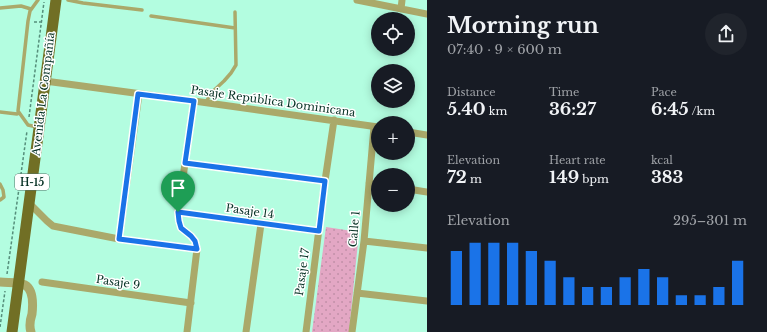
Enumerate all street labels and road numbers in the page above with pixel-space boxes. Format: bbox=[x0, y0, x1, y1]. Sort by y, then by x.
street label: Avenida La Compañía bbox=[28, 30, 58, 158]
street label: Pasaje República Dominicana bbox=[190, 83, 357, 120]
road number: H-15 bbox=[15, 174, 49, 190]
street label: Pasaje 14 bbox=[225, 201, 275, 221]
street label: Calle 1 bbox=[345, 210, 363, 248]
street label: Pasaje 17 bbox=[292, 247, 312, 297]
street label: Pasaje 9 bbox=[95, 272, 141, 292]

